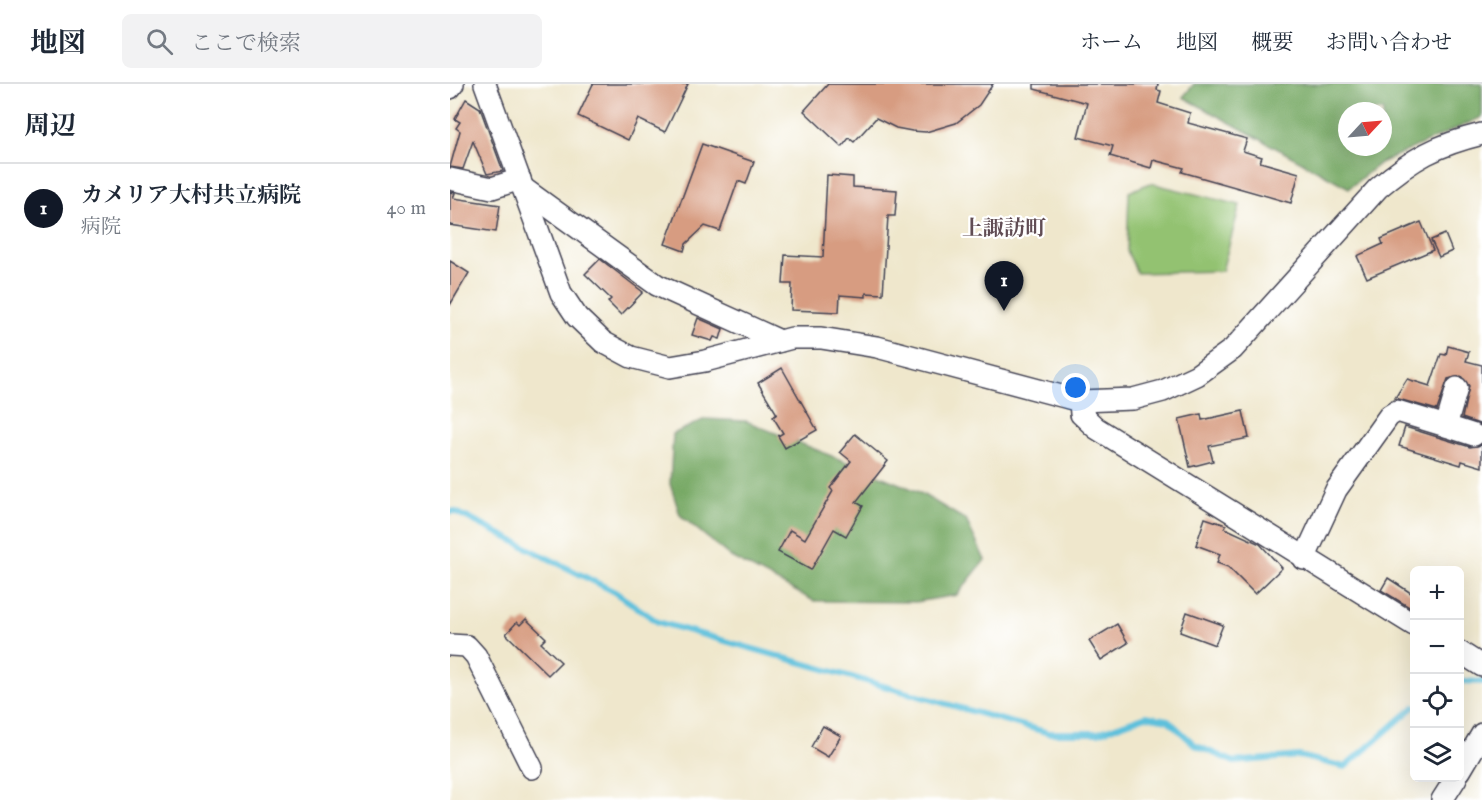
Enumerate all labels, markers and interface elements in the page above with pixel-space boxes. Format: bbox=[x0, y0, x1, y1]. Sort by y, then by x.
search box bbox=[122, 14, 542, 68]
icon: search bbox=[143, 25, 176, 58]
text: 地図 bbox=[30, 27, 86, 62]
text: ここで検索 bbox=[191, 30, 301, 58]
text: ホーム bbox=[1080, 30, 1143, 57]
text: 地図 bbox=[1176, 30, 1218, 57]
text: 概要 bbox=[1251, 30, 1293, 57]
text: お問い合わせ bbox=[1326, 30, 1452, 57]
north arrow bbox=[1338, 102, 1392, 156]
text: 周辺 bbox=[24, 110, 76, 143]
text: カメリア大村共立病院 bbox=[81, 182, 301, 210]
text: 1 bbox=[40, 196, 47, 221]
text: 40 m bbox=[387, 196, 426, 221]
text: 病院 bbox=[81, 215, 121, 240]
district label: 上諏訪町 bbox=[962, 216, 1046, 243]
pin: 1 bbox=[984, 262, 1024, 311]
your location bbox=[1061, 373, 1090, 402]
map controls bbox=[1410, 566, 1464, 782]
button: + bbox=[1410, 566, 1464, 620]
button: − bbox=[1410, 620, 1464, 674]
button: locate bbox=[1410, 674, 1464, 728]
button: layers bbox=[1410, 728, 1464, 782]

